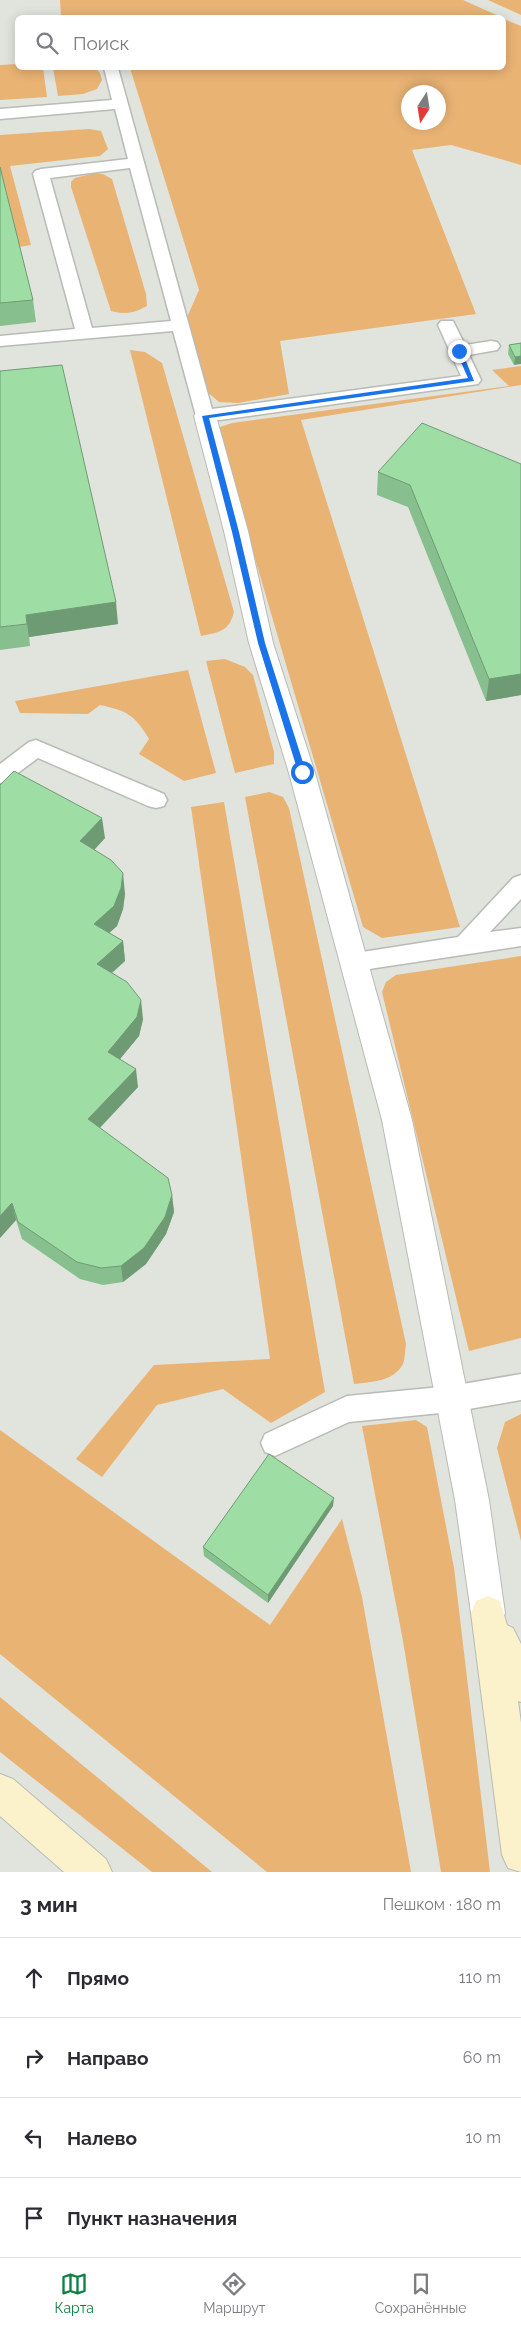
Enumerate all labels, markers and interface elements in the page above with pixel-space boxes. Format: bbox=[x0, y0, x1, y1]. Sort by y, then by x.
search box bbox=[15, 15, 506, 70]
icon: search bbox=[33, 29, 61, 57]
text: Поиск bbox=[73, 32, 129, 54]
north arrow bbox=[401, 85, 446, 130]
route end bbox=[448, 340, 471, 363]
route start bbox=[291, 761, 314, 784]
text: 3 мин bbox=[20, 1892, 78, 1917]
text: Пешком · 180 m bbox=[383, 1895, 501, 1914]
icon: ahead bbox=[20, 1964, 48, 1992]
text: Прямо bbox=[67, 1967, 129, 1989]
text: 110 m bbox=[459, 1968, 501, 1987]
icon: right bbox=[20, 2044, 48, 2072]
text: Направо bbox=[67, 2047, 148, 2069]
text: 60 m bbox=[463, 2048, 501, 2067]
icon: left bbox=[20, 2124, 48, 2152]
text: Налево bbox=[67, 2127, 137, 2149]
text: 10 m bbox=[466, 2128, 501, 2147]
icon: arrive bbox=[20, 2204, 48, 2232]
text: Пункт назначения bbox=[67, 2207, 237, 2229]
tab: Карта bbox=[55, 2270, 94, 2316]
tab: Маршрут bbox=[203, 2270, 266, 2316]
tab: Сохранённые bbox=[375, 2270, 466, 2316]

